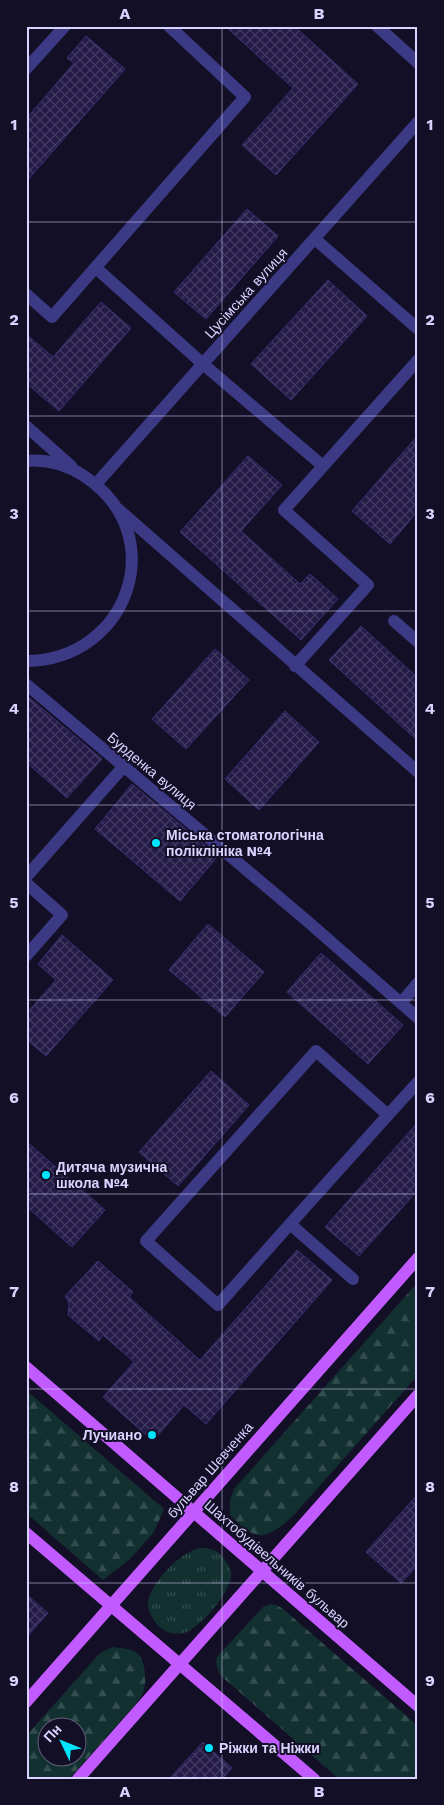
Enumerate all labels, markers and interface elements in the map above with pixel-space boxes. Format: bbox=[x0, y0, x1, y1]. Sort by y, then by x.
text: A bbox=[120, 4, 131, 23]
text: B bbox=[314, 4, 325, 23]
text: 1 bbox=[11, 115, 17, 134]
text: 1 bbox=[427, 115, 433, 134]
street label: Цусімська вулиця bbox=[201, 245, 291, 341]
text: 2 bbox=[9, 310, 19, 329]
text: 2 bbox=[425, 310, 435, 329]
text: 3 bbox=[9, 504, 19, 523]
text: 3 bbox=[425, 504, 435, 523]
text: 4 bbox=[9, 699, 19, 718]
text: 4 bbox=[425, 699, 435, 718]
street label: Бурденка вулиця bbox=[104, 729, 200, 813]
place label: Міська стоматологічна поліклініка №4 bbox=[166, 827, 324, 859]
marker: Міська стоматологічна поліклініка №4 bbox=[150, 837, 162, 849]
text: 5 bbox=[9, 893, 19, 912]
text: 5 bbox=[425, 893, 435, 912]
text: 6 bbox=[9, 1088, 19, 1107]
text: 6 bbox=[425, 1088, 435, 1107]
place label: Дитяча музична школа №4 bbox=[56, 1159, 167, 1191]
marker: Дитяча музична школа №4 bbox=[40, 1169, 52, 1181]
text: 7 bbox=[9, 1282, 19, 1301]
text: 7 bbox=[425, 1282, 435, 1301]
street label: бульвар Шевченка bbox=[164, 1419, 256, 1521]
place label: Лучиано bbox=[83, 1427, 142, 1443]
marker: Лучиано bbox=[146, 1429, 158, 1441]
text: 8 bbox=[9, 1477, 19, 1496]
text: 8 bbox=[425, 1477, 435, 1496]
street label: Шахтобудівельників бульвар bbox=[201, 1497, 353, 1631]
text: 9 bbox=[9, 1671, 19, 1690]
text: 9 bbox=[425, 1671, 435, 1690]
north arrow bbox=[38, 1718, 88, 1768]
text: Пн bbox=[40, 1721, 65, 1745]
place label: Ріжки та Ніжки bbox=[219, 1740, 320, 1756]
marker: Ріжки та Ніжки bbox=[203, 1742, 215, 1754]
text: A bbox=[120, 1782, 131, 1801]
text: B bbox=[314, 1782, 325, 1801]

